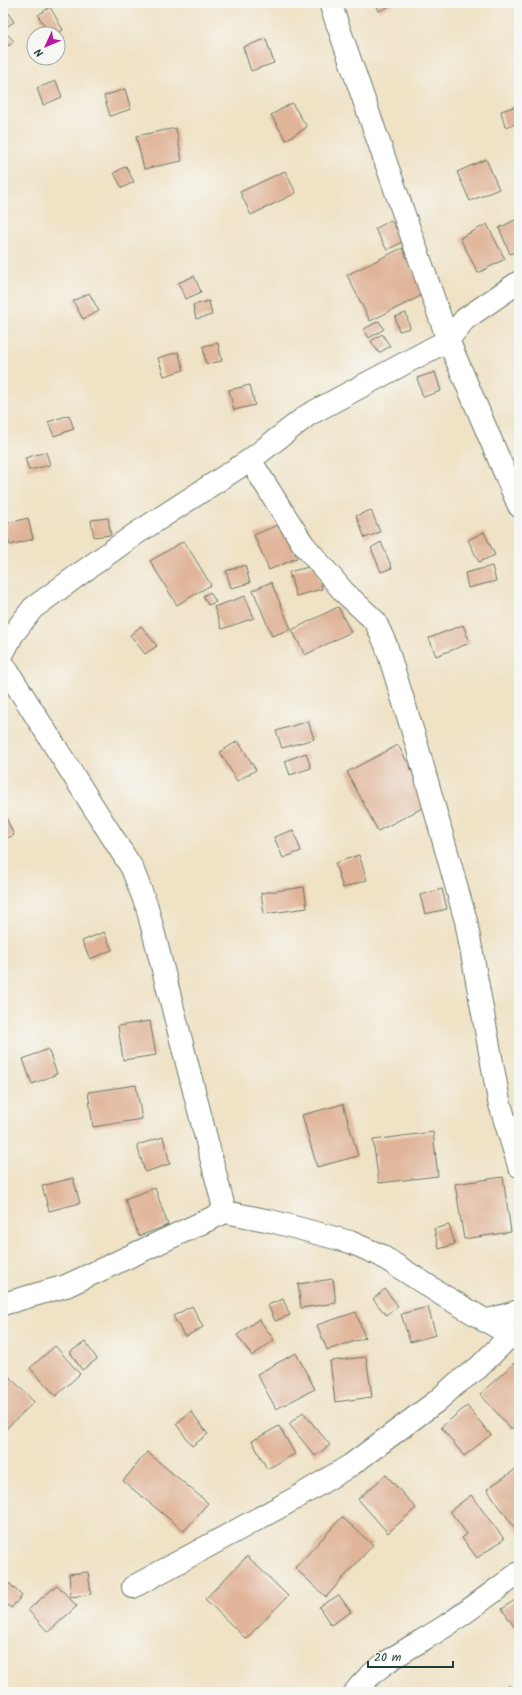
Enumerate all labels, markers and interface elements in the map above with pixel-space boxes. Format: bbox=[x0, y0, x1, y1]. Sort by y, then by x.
north arrow bbox=[26, 26, 66, 66]
text: N bbox=[31, 43, 48, 61]
scale bar bbox=[368, 1643, 453, 1669]
text: 20 m bbox=[374, 1648, 402, 1667]

